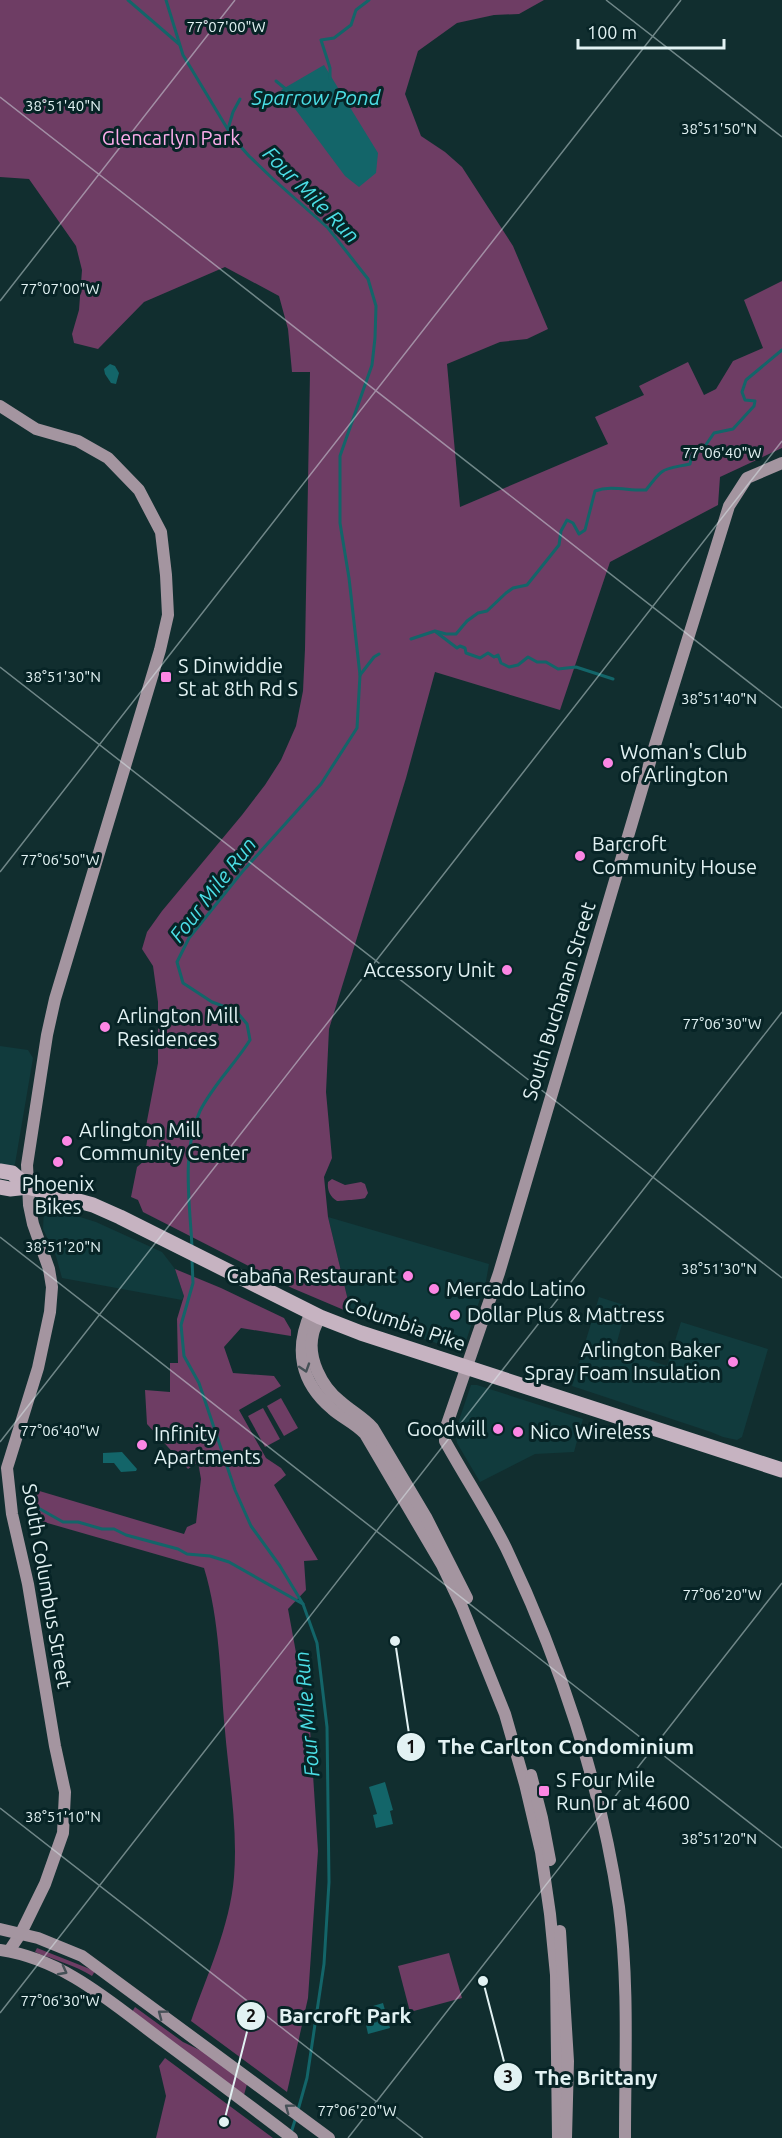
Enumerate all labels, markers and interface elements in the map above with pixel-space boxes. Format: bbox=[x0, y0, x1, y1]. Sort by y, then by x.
scale bar bbox=[578, 12, 724, 50]
text: 77°07'00"W bbox=[186, 18, 266, 35]
text: 100 m bbox=[587, 22, 637, 42]
water label: Sparrow Pond bbox=[251, 85, 382, 109]
text: 38°51'40"N bbox=[25, 97, 101, 114]
text: 38°51'50"N bbox=[681, 120, 757, 137]
park label: Glencarlyn Park bbox=[102, 126, 240, 149]
water label: Four Mile Run bbox=[259, 141, 365, 247]
text: 77°07'00"W bbox=[20, 280, 100, 297]
text: 77°06'40"W bbox=[682, 444, 762, 461]
place label: S Dinwiddie St at 8th Rd S bbox=[178, 654, 298, 700]
text: 38°51'30"N bbox=[25, 668, 101, 685]
marker: S Dinwiddie St at 8th Rd S bbox=[159, 670, 173, 684]
text: 38°51'40"N bbox=[681, 690, 757, 707]
place label: Woman's Club of Arlington bbox=[620, 740, 747, 786]
marker: Woman's Club of Arlington bbox=[601, 756, 615, 770]
water label: Four Mile Run bbox=[164, 832, 261, 947]
place label: Barcroft Community House bbox=[592, 832, 757, 878]
marker: Barcroft Community House bbox=[573, 849, 587, 863]
text: 77°06'50"W bbox=[20, 851, 100, 868]
street label: South Buchanan Street bbox=[517, 899, 600, 1103]
place label: Accessory Unit bbox=[363, 958, 495, 981]
marker: Accessory Unit bbox=[500, 963, 514, 977]
place label: Arlington Mill Residences bbox=[117, 1004, 239, 1050]
text: 77°06'30"W bbox=[682, 1015, 762, 1032]
marker: Arlington Mill Residences bbox=[98, 1020, 112, 1034]
place label: Arlington Mill Community Center bbox=[79, 1118, 249, 1164]
marker: Arlington Mill Community Center bbox=[60, 1134, 74, 1148]
marker: Phoenix Bikes bbox=[51, 1155, 65, 1169]
place label: Phoenix Bikes bbox=[22, 1172, 94, 1218]
text: 38°51'20"N bbox=[25, 1238, 101, 1255]
text: 38°51'30"N bbox=[681, 1260, 757, 1277]
place label: Cabaña Restaurant bbox=[226, 1264, 396, 1287]
marker: Cabaña Restaurant bbox=[401, 1269, 415, 1283]
place label: Mercado Latino bbox=[446, 1277, 586, 1300]
marker: Mercado Latino bbox=[427, 1282, 441, 1296]
street label: Columbia Pike bbox=[341, 1292, 469, 1355]
place label: Dollar Plus & Mattress bbox=[467, 1303, 665, 1326]
marker: Dollar Plus & Mattress bbox=[448, 1308, 462, 1322]
place label: Arlington Baker Spray Foam Insulation bbox=[524, 1338, 721, 1384]
marker: Arlington Baker Spray Foam Insulation bbox=[726, 1355, 740, 1369]
one-way arrow bbox=[298, 1362, 310, 1373]
place label: Goodwill bbox=[407, 1417, 486, 1440]
place label: Nico Wireless bbox=[530, 1420, 651, 1443]
text: 77°06'40"W bbox=[20, 1422, 100, 1439]
place label: Infinity Apartments bbox=[154, 1422, 261, 1468]
marker: Goodwill bbox=[491, 1422, 505, 1436]
marker: Nico Wireless bbox=[511, 1425, 525, 1439]
marker: Infinity Apartments bbox=[135, 1438, 149, 1452]
street label: South Columbus Street bbox=[18, 1482, 77, 1690]
text: 77°06'20"W bbox=[682, 1586, 762, 1603]
water label: Four Mile Run bbox=[289, 1650, 323, 1778]
callout: The Carlton Condominium bbox=[396, 1727, 706, 1766]
text: The Carlton Condominium bbox=[438, 1734, 694, 1758]
text: 1 bbox=[406, 1736, 416, 1756]
place label: S Four Mile Run Dr at 4600 bbox=[556, 1768, 690, 1814]
marker: S Four Mile Run Dr at 4600 bbox=[537, 1784, 551, 1798]
text: 38°51'10"N bbox=[25, 1808, 101, 1825]
text: 38°51'20"N bbox=[681, 1830, 757, 1847]
one-way arrow bbox=[57, 1964, 68, 1975]
text: 77°06'30"W bbox=[20, 1992, 100, 2009]
callout: Barcroft Park bbox=[236, 1996, 423, 2035]
text: Barcroft Park bbox=[279, 2003, 412, 2027]
text: 2 bbox=[246, 2005, 256, 2025]
one-way arrow bbox=[157, 2010, 168, 2021]
callout: The Brittany bbox=[493, 2058, 669, 2097]
text: The Brittany bbox=[535, 2065, 657, 2089]
text: 3 bbox=[503, 2066, 513, 2086]
text: 77°06'20"W bbox=[317, 2102, 397, 2119]
one-way arrow bbox=[284, 2104, 295, 2115]

